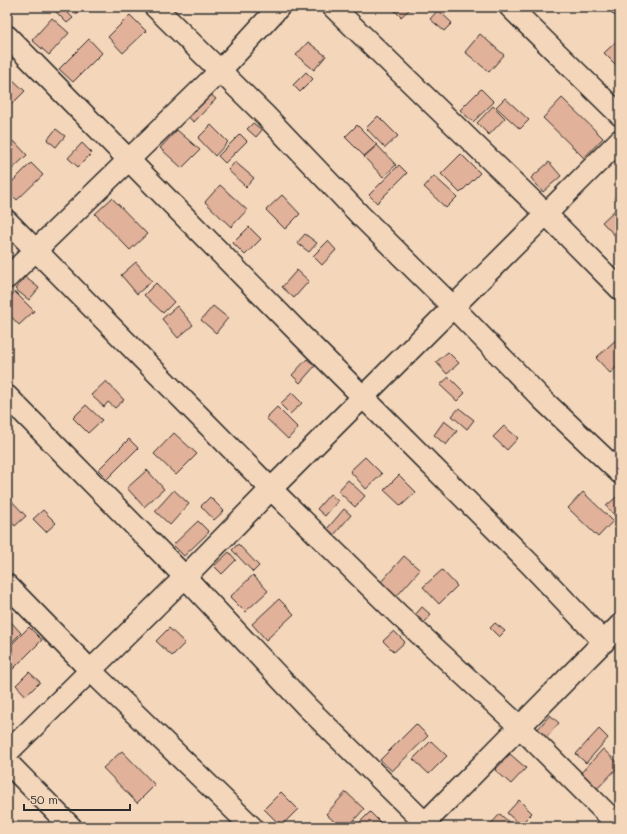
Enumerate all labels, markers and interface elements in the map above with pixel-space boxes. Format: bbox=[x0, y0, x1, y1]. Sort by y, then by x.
scale bar bbox=[24, 786, 130, 812]
text: 50 m bbox=[30, 791, 58, 807]

